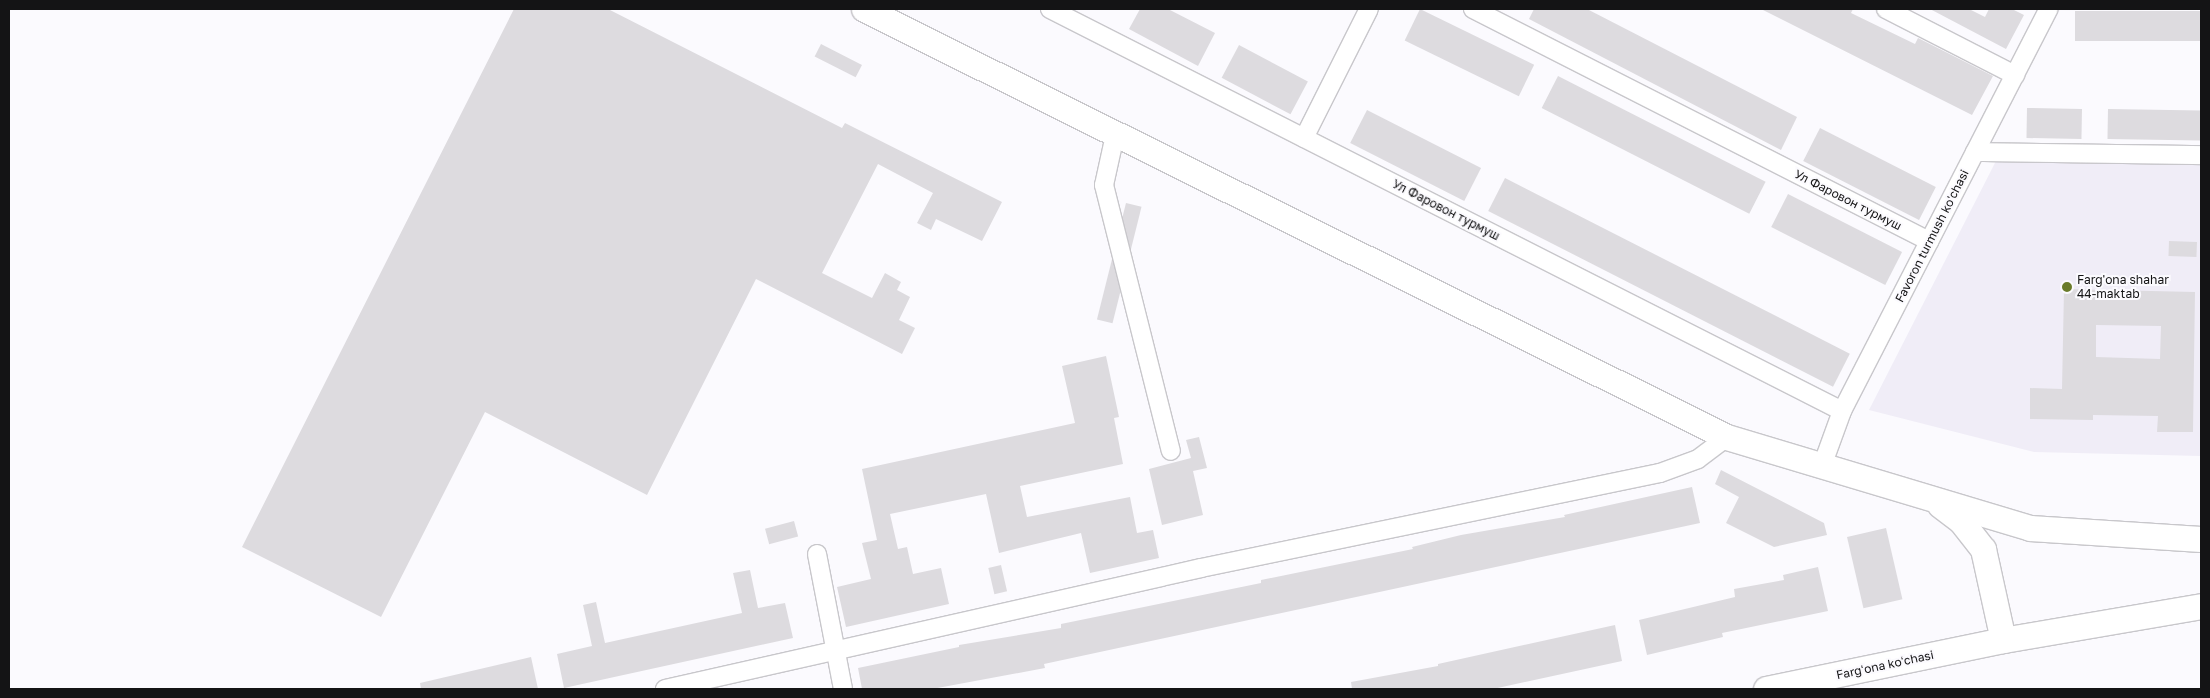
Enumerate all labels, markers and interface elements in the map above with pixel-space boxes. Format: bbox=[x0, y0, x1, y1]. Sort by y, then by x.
street label: Ул Фаровон турмуш bbox=[1792, 167, 1904, 233]
street label: Favoron turmush ko'chasi bbox=[1892, 167, 1972, 305]
street label: Ул Фаровон турмуш bbox=[1390, 177, 1502, 243]
place label: Farg'ona shahar 44-maktab bbox=[2077, 273, 2169, 301]
marker: Farg'ona shahar 44-maktab bbox=[2061, 281, 2073, 293]
street label: Fargʻona koʻchasi bbox=[1835, 648, 1935, 682]

